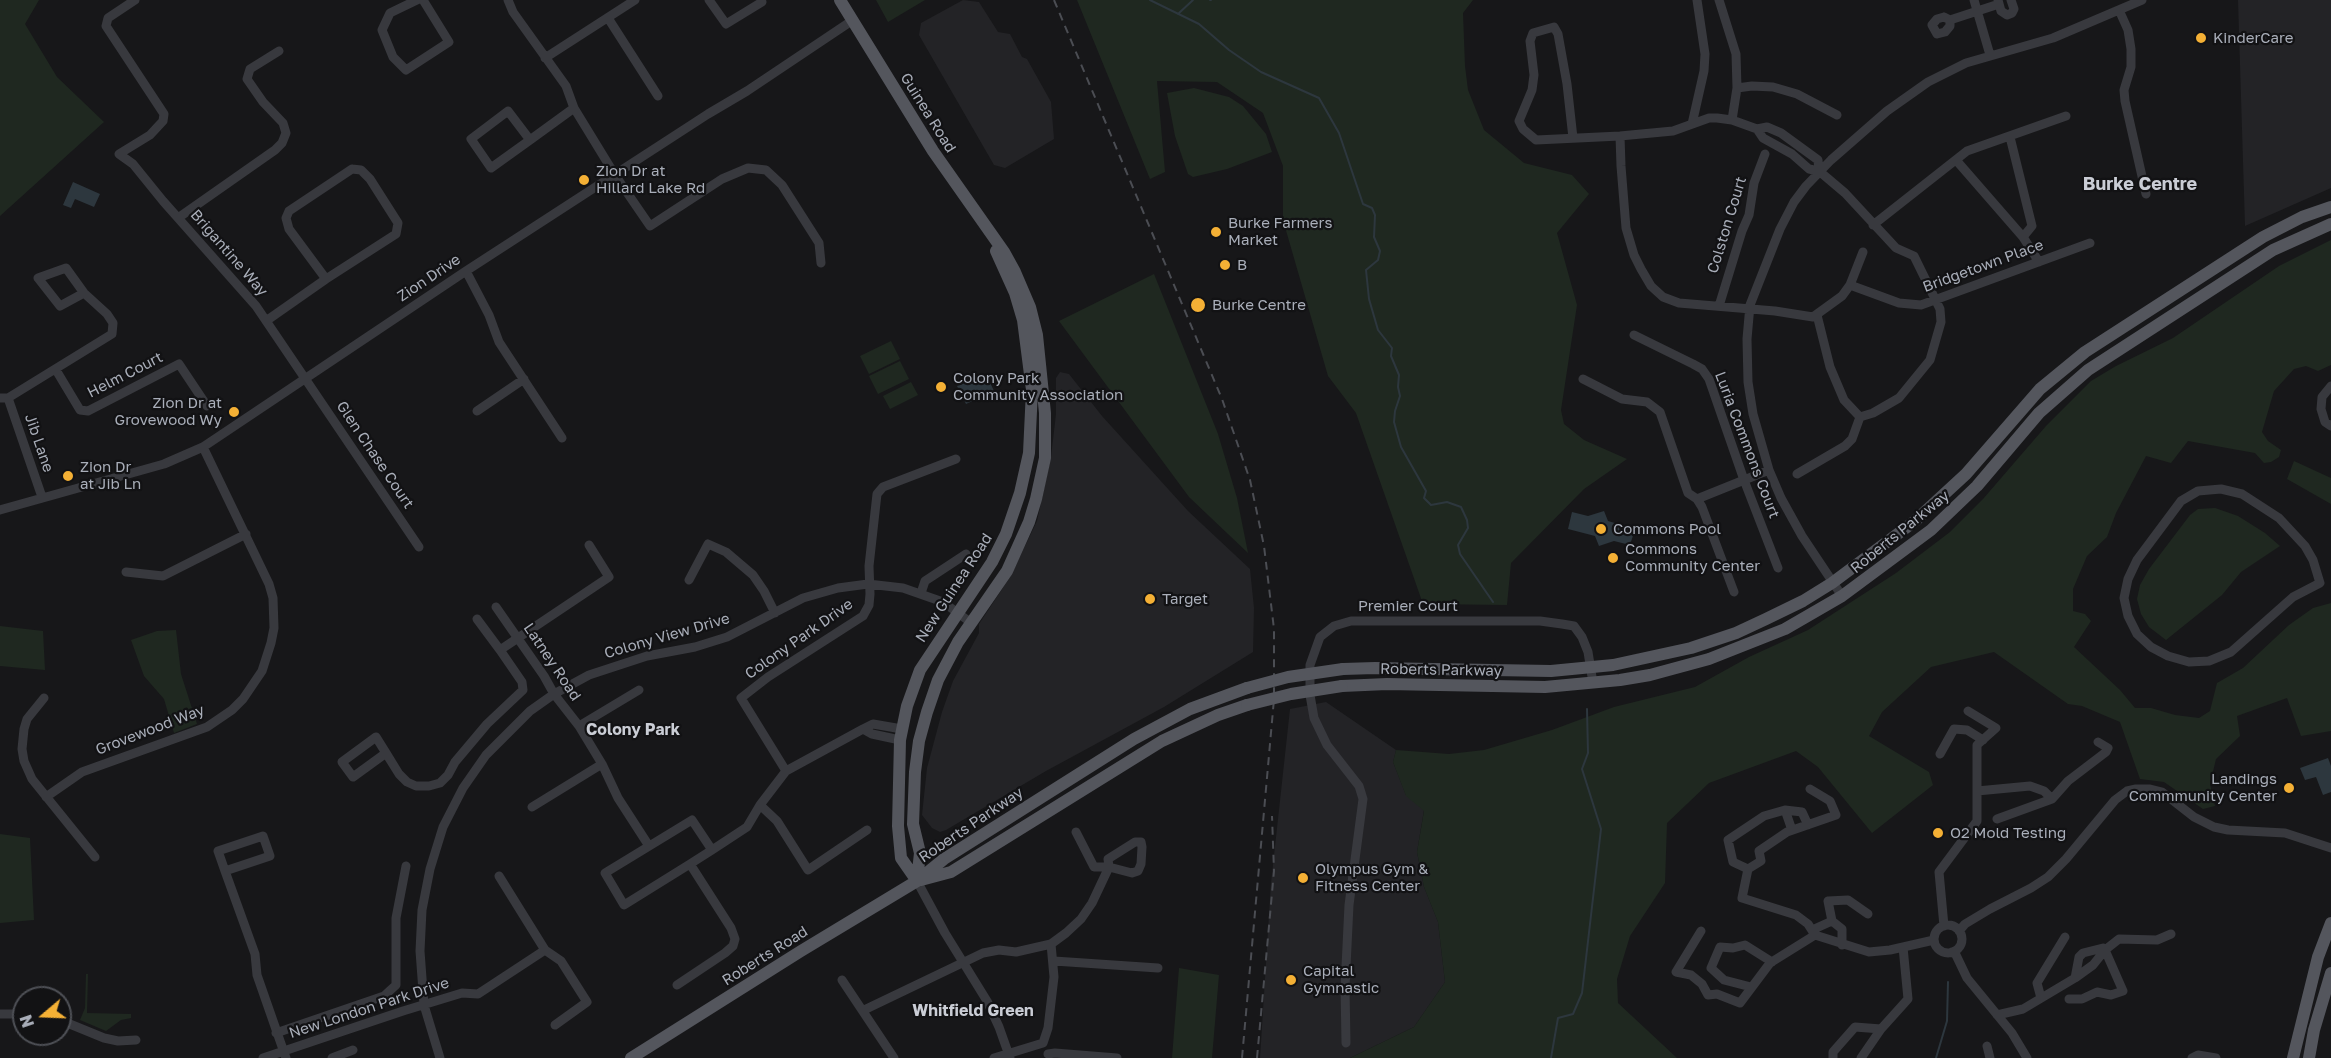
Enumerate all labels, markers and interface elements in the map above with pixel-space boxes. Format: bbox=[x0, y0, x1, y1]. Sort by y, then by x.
place label: KinderCare bbox=[2213, 29, 2293, 47]
marker: KinderCare bbox=[2194, 31, 2208, 45]
street label: Guinea Road bbox=[896, 70, 960, 156]
place label: Zion Dr at Hillard Lake Rd bbox=[596, 162, 705, 197]
marker: Zion Dr at Hillard Lake Rd bbox=[577, 173, 591, 187]
district label: Burke Centre bbox=[2083, 173, 2197, 195]
street label: Colston Court bbox=[1704, 174, 1750, 276]
street label: Brigantine Way bbox=[187, 206, 271, 300]
place label: Burke Farmers Market bbox=[1228, 214, 1332, 249]
marker: Burke Farmers Market bbox=[1209, 225, 1223, 239]
street label: Bridgetown Place bbox=[1920, 236, 2046, 296]
street label: Zion Drive bbox=[394, 250, 464, 306]
place label: B bbox=[1237, 256, 1247, 274]
marker: B bbox=[1218, 258, 1232, 272]
marker: Burke Centre bbox=[1189, 296, 1207, 314]
place label: Burke Centre bbox=[1212, 296, 1306, 314]
street label: Helm Court bbox=[84, 348, 166, 402]
place label: Colony Park Community Association bbox=[953, 369, 1123, 404]
street label: Luria Commons Court bbox=[1711, 369, 1783, 521]
marker: Colony Park Community Association bbox=[934, 380, 948, 394]
place label: Zion Dr at Grovewood Wy bbox=[115, 394, 222, 429]
street label: Glen Chase Court bbox=[332, 398, 418, 512]
marker: Zion Dr at Grovewood Wy bbox=[227, 405, 241, 419]
street label: Jib Lane bbox=[21, 412, 57, 474]
place label: Zion Dr at Jib Ln bbox=[80, 458, 141, 493]
marker: Zion Dr at Jib Ln bbox=[61, 469, 75, 483]
street label: Roberts Parkway bbox=[1847, 487, 1953, 577]
place label: Commons Pool bbox=[1613, 520, 1721, 538]
marker: Commons Pool bbox=[1594, 522, 1608, 536]
street label: New Guinea Road bbox=[912, 530, 996, 646]
place label: Commons Community Center bbox=[1625, 540, 1760, 575]
marker: Commons Community Center bbox=[1606, 551, 1620, 565]
place label: Target bbox=[1162, 590, 1208, 608]
marker: Target bbox=[1143, 592, 1157, 606]
street label: Colony Park Drive bbox=[742, 595, 856, 683]
street label: Premier Court bbox=[1358, 597, 1458, 615]
street label: Colony View Drive bbox=[602, 609, 732, 663]
street label: Latney Road bbox=[520, 620, 584, 704]
street label: Roberts Parkway bbox=[1380, 660, 1502, 680]
street label: Grovewood Way bbox=[93, 701, 207, 759]
district label: Colony Park bbox=[586, 720, 680, 740]
place label: Landings Commmunity Center bbox=[2129, 770, 2277, 805]
marker: Landings Commmunity Center bbox=[2282, 781, 2296, 795]
street label: Roberts Parkway bbox=[915, 783, 1027, 867]
place label: O2 Mold Testing bbox=[1950, 824, 2066, 842]
marker: O2 Mold Testing bbox=[1931, 826, 1945, 840]
place label: Olympus Gym & Fitness Center bbox=[1315, 860, 1428, 895]
marker: Olympus Gym & Fitness Center bbox=[1296, 871, 1310, 885]
street label: Roberts Road bbox=[719, 923, 811, 989]
place label: Capital Gymnastic bbox=[1303, 962, 1379, 997]
marker: Capital Gymnastic bbox=[1284, 973, 1298, 987]
street label: New London Park Drive bbox=[287, 974, 451, 1042]
north arrow bbox=[12, 986, 72, 1046]
district label: Whitfield Green bbox=[912, 1001, 1034, 1021]
text: N bbox=[15, 1012, 38, 1030]

